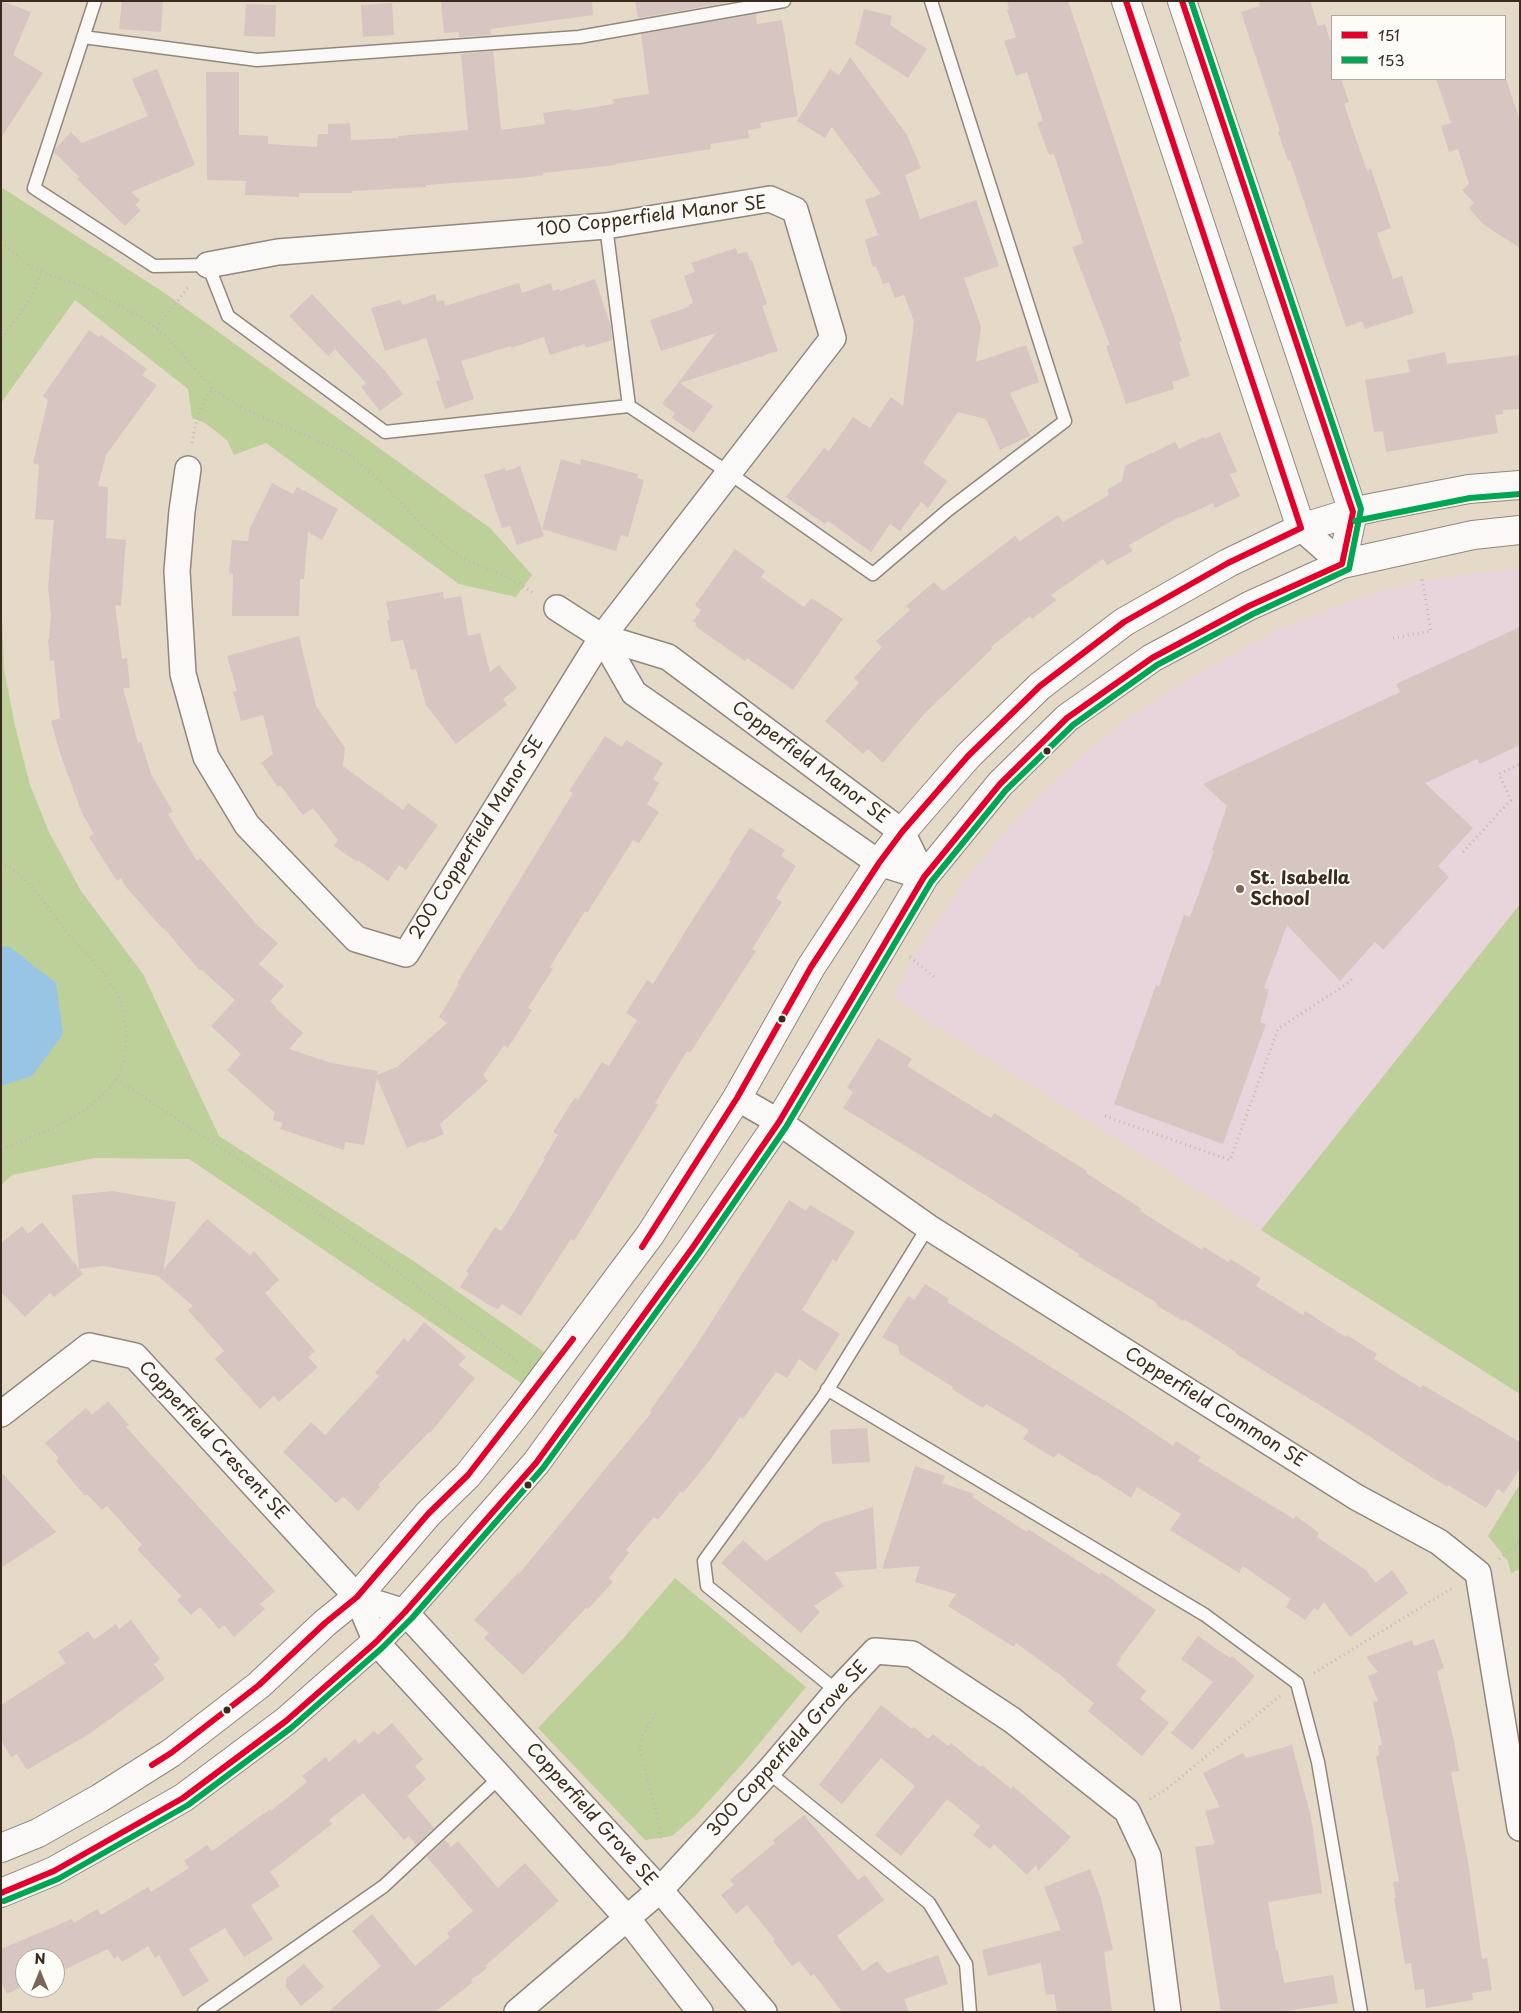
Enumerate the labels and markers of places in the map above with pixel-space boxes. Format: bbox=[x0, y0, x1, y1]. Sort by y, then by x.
unlabelled marker bbox=[1042, 746, 1052, 756]
place label: St. Isabella School bbox=[1250, 868, 1350, 911]
marker: St. Isabella School bbox=[1234, 883, 1246, 895]
unlabelled marker bbox=[777, 1014, 787, 1024]
unlabelled marker bbox=[523, 1480, 533, 1490]
unlabelled marker bbox=[222, 1705, 232, 1715]

